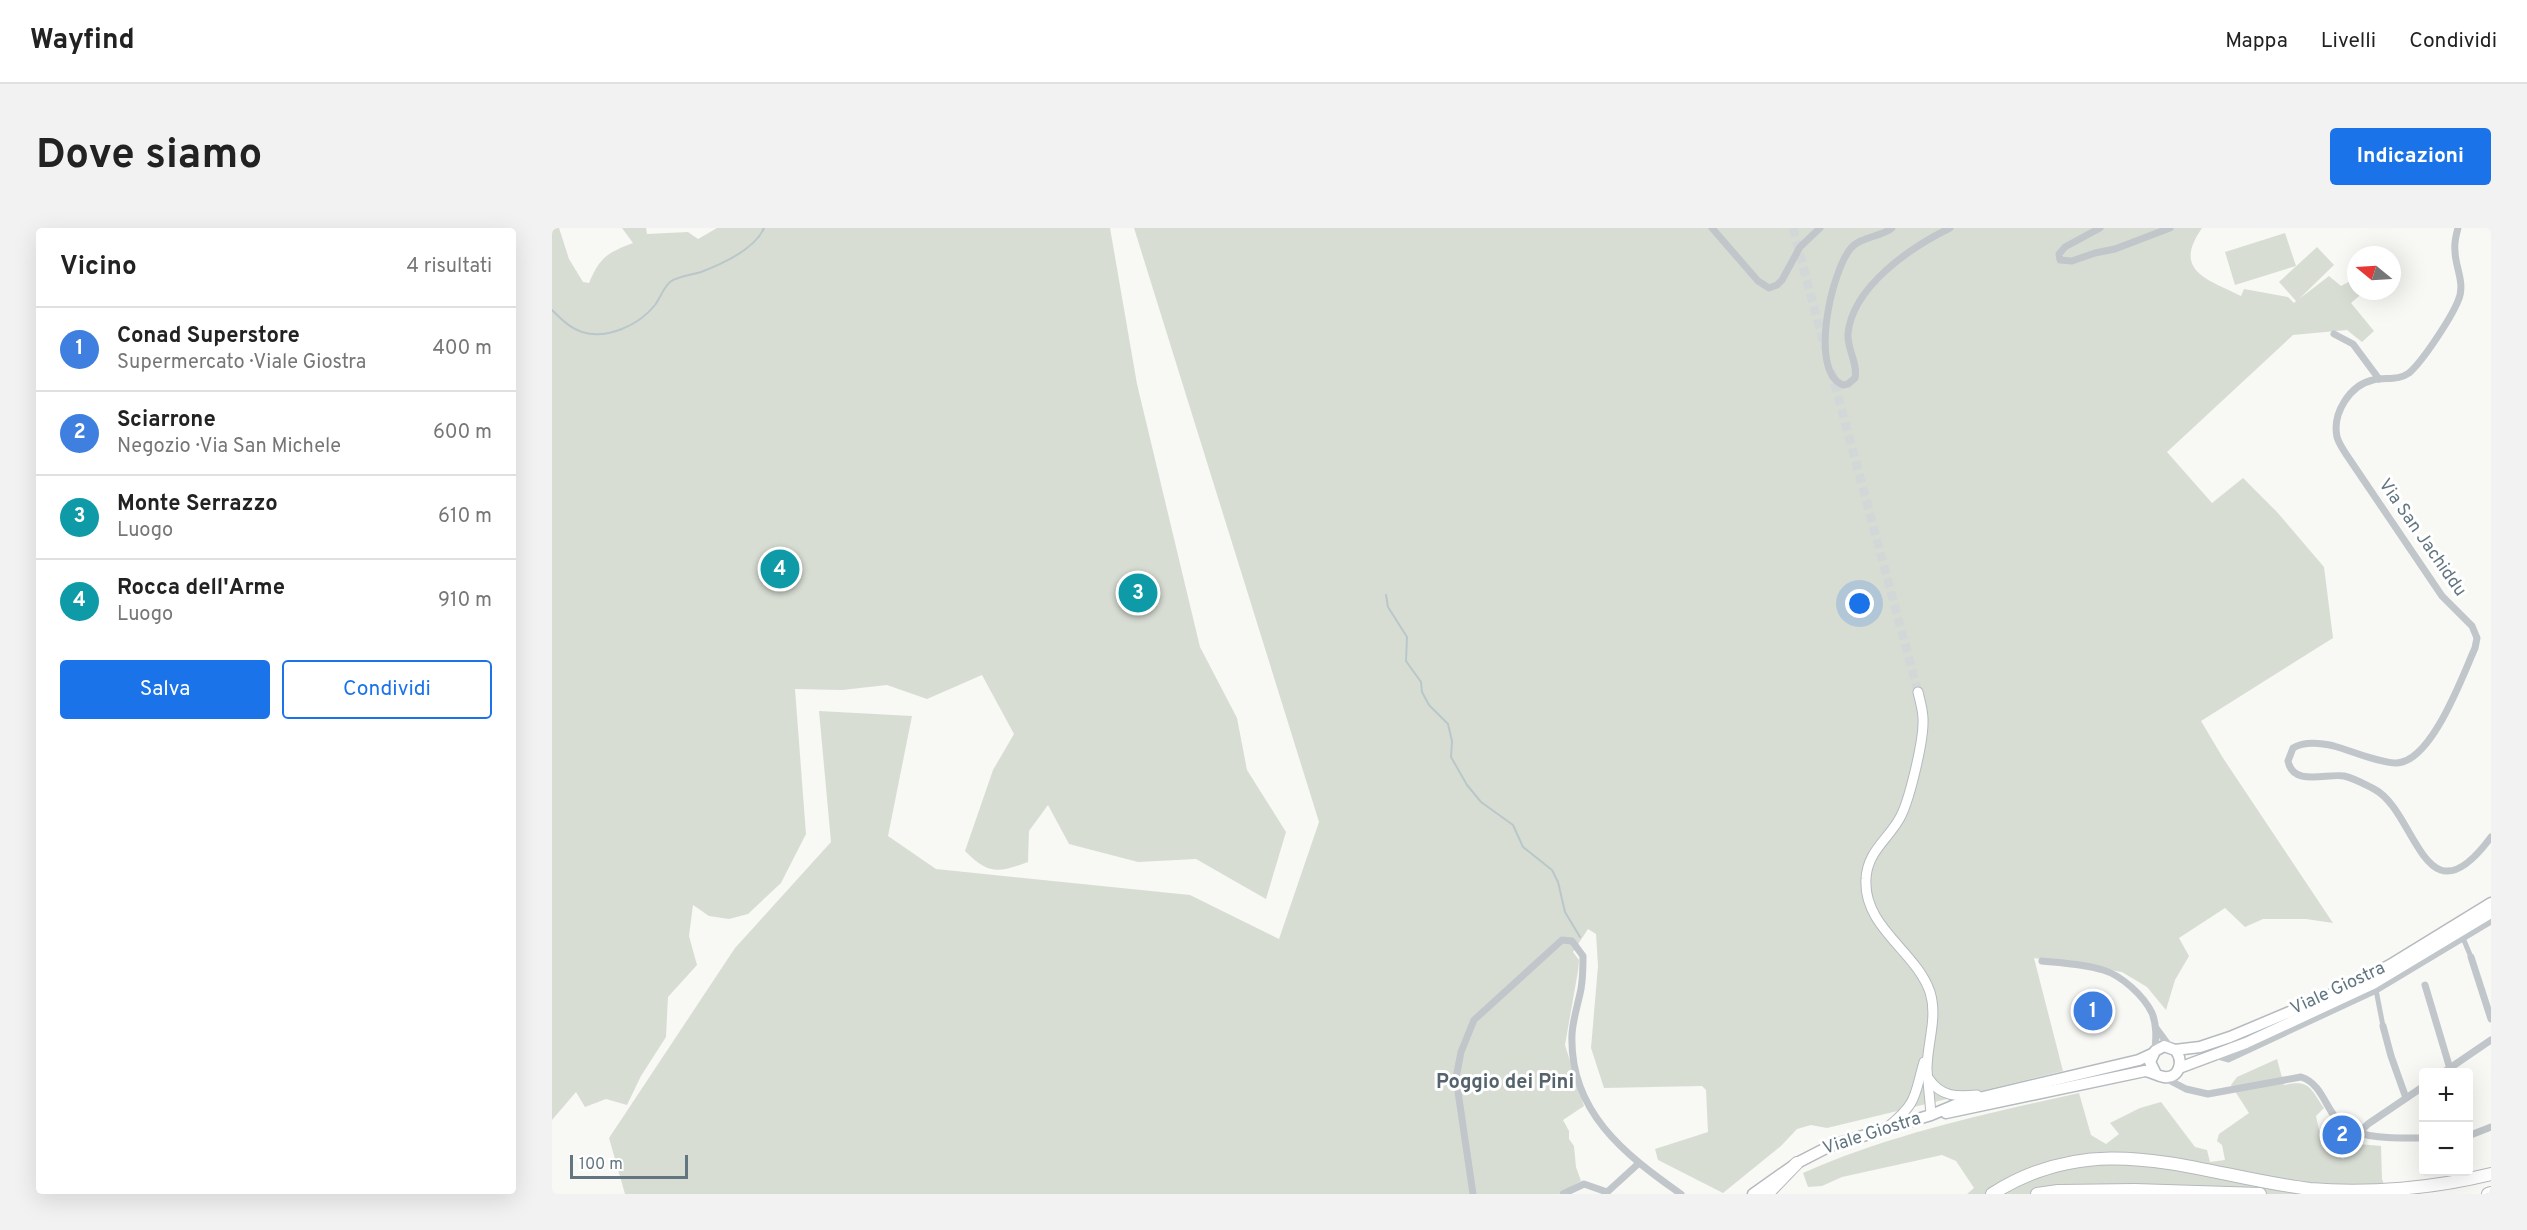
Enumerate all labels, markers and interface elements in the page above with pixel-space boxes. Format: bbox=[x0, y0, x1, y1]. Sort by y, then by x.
text: Wayfind bbox=[30, 23, 135, 59]
text: Mappa bbox=[2225, 28, 2288, 55]
text: Livelli bbox=[2321, 28, 2376, 55]
text: Condividi bbox=[2409, 28, 2497, 55]
button: Indicazioni bbox=[2330, 128, 2491, 185]
text: Dove siamo bbox=[36, 130, 262, 183]
north arrow bbox=[2347, 246, 2401, 300]
text: Vicino bbox=[60, 251, 137, 284]
text: 4 risultati bbox=[407, 254, 492, 280]
text: Conad Superstore bbox=[117, 323, 300, 350]
text: 1 bbox=[76, 336, 84, 362]
text: 400 m bbox=[432, 336, 492, 362]
text: Supermercato · Viale Giostra bbox=[117, 350, 366, 376]
text: Sciarrone bbox=[117, 407, 216, 434]
text: 2 bbox=[73, 420, 86, 446]
text: 600 m bbox=[433, 420, 492, 446]
text: Negozio · Via San Michele bbox=[117, 434, 341, 460]
street label: Via San Jachiddu bbox=[2373, 475, 2471, 601]
text: Monte Serrazzo bbox=[117, 491, 278, 518]
text: 3 bbox=[74, 504, 86, 530]
text: 610 m bbox=[438, 504, 492, 530]
text: Luogo bbox=[117, 518, 173, 544]
pin: 4 bbox=[760, 546, 800, 592]
pin: 3 bbox=[1118, 570, 1158, 616]
text: Rocca dell'Arme bbox=[117, 575, 285, 602]
text: 4 bbox=[73, 588, 86, 614]
text: 910 m bbox=[438, 588, 492, 614]
your location bbox=[1845, 589, 1874, 618]
text: Luogo bbox=[117, 602, 173, 628]
button: Salva bbox=[60, 660, 270, 719]
button: Condividi bbox=[282, 660, 492, 719]
street label: Viale Giostra bbox=[2287, 957, 2389, 1021]
pin: 1 bbox=[2074, 988, 2112, 1034]
map controls bbox=[2419, 1068, 2473, 1176]
button: + bbox=[2419, 1068, 2473, 1122]
district label: Poggio dei Pini bbox=[1436, 1070, 1574, 1096]
street label: Viale Giostra bbox=[1820, 1107, 1924, 1161]
pin: 2 bbox=[2322, 1112, 2362, 1158]
button: − bbox=[2419, 1122, 2473, 1176]
scale bar bbox=[570, 1152, 688, 1180]
text: 100 m bbox=[579, 1155, 623, 1175]

